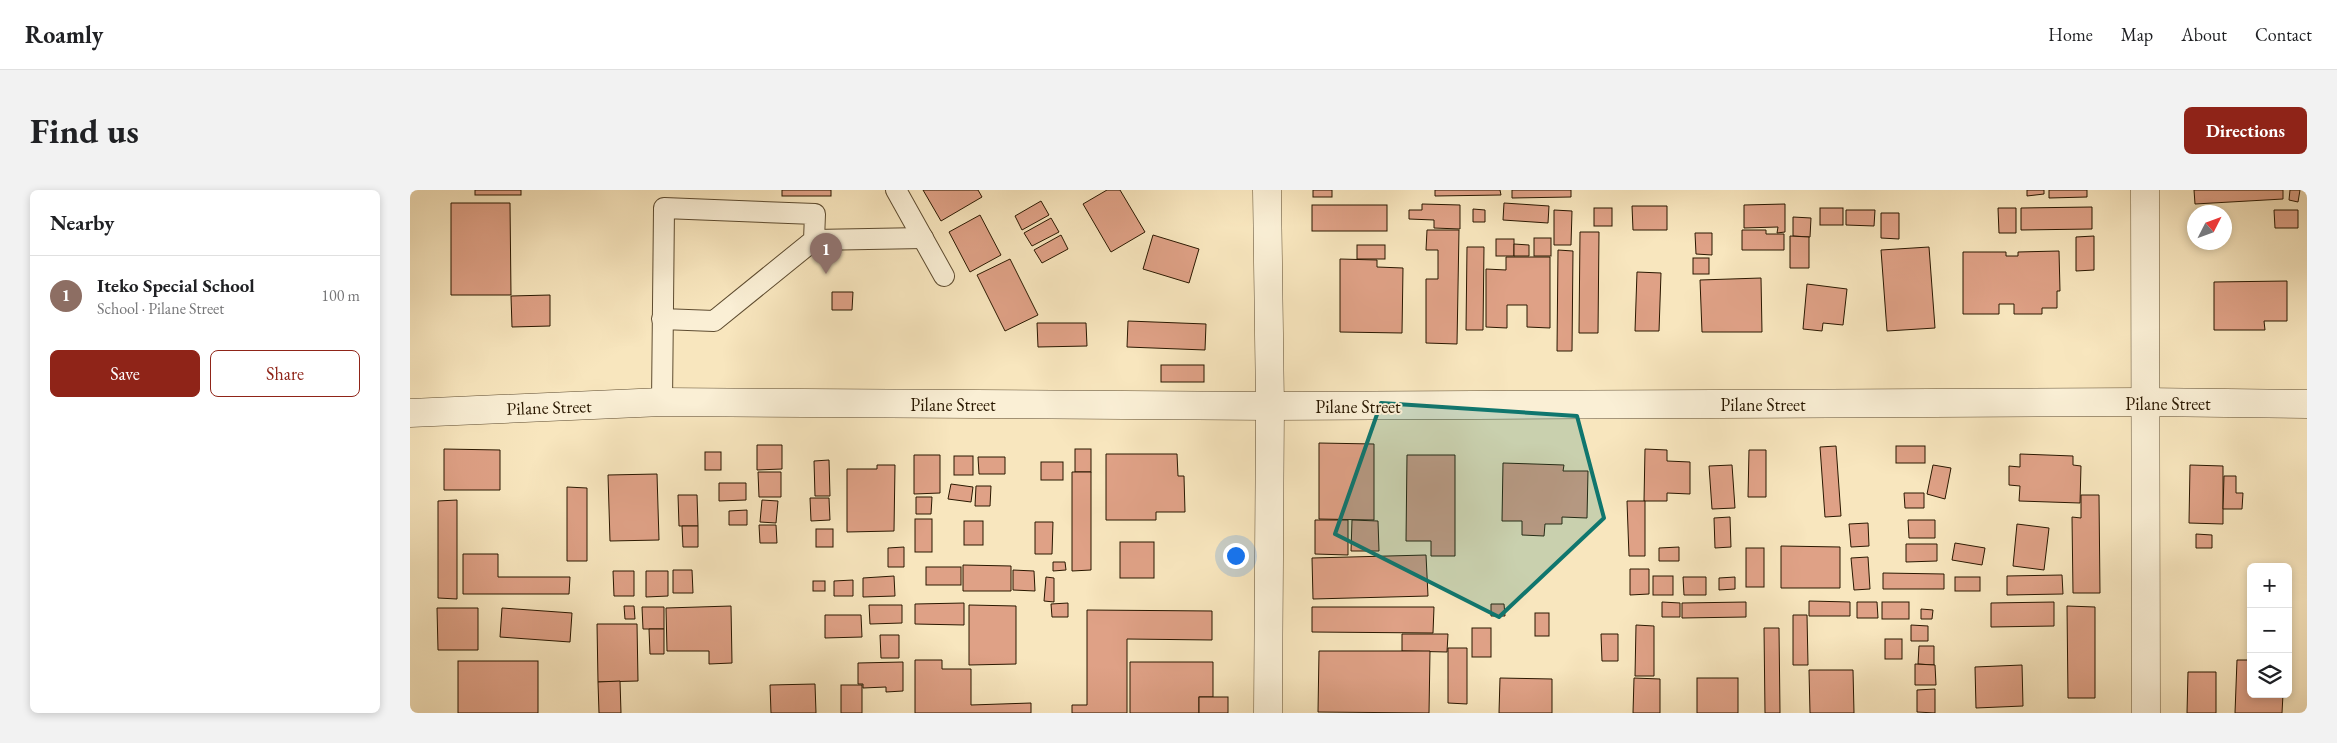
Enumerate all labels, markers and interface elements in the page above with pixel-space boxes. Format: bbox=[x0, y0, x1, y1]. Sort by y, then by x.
text: Roamly bbox=[25, 19, 103, 50]
text: Home bbox=[2048, 23, 2093, 46]
text: Map bbox=[2121, 23, 2153, 46]
text: About bbox=[2181, 23, 2227, 46]
text: Contact bbox=[2255, 23, 2312, 46]
button: Directions bbox=[2184, 107, 2307, 154]
text: Find us bbox=[30, 108, 139, 153]
north arrow bbox=[2187, 205, 2232, 250]
text: Nearby bbox=[50, 209, 114, 236]
pin: 1 bbox=[810, 233, 842, 274]
text: Iteko Special School bbox=[97, 273, 255, 298]
text: 1 bbox=[62, 285, 70, 306]
text: 100 m bbox=[321, 285, 360, 306]
text: School · Pilane Street bbox=[97, 298, 224, 319]
button: Save bbox=[50, 350, 200, 397]
button: Share bbox=[210, 350, 360, 397]
street label: Pilane Street bbox=[2125, 392, 2211, 415]
street label: Pilane Street bbox=[910, 393, 996, 416]
street label: Pilane Street bbox=[1720, 393, 1806, 416]
street label: Pilane Street bbox=[506, 394, 592, 420]
street label: Pilane Street bbox=[1315, 395, 1401, 418]
your location bbox=[1223, 543, 1249, 569]
map controls bbox=[2247, 563, 2292, 698]
button: + bbox=[2247, 563, 2292, 608]
button: − bbox=[2247, 608, 2292, 653]
button: layers bbox=[2247, 653, 2292, 698]

